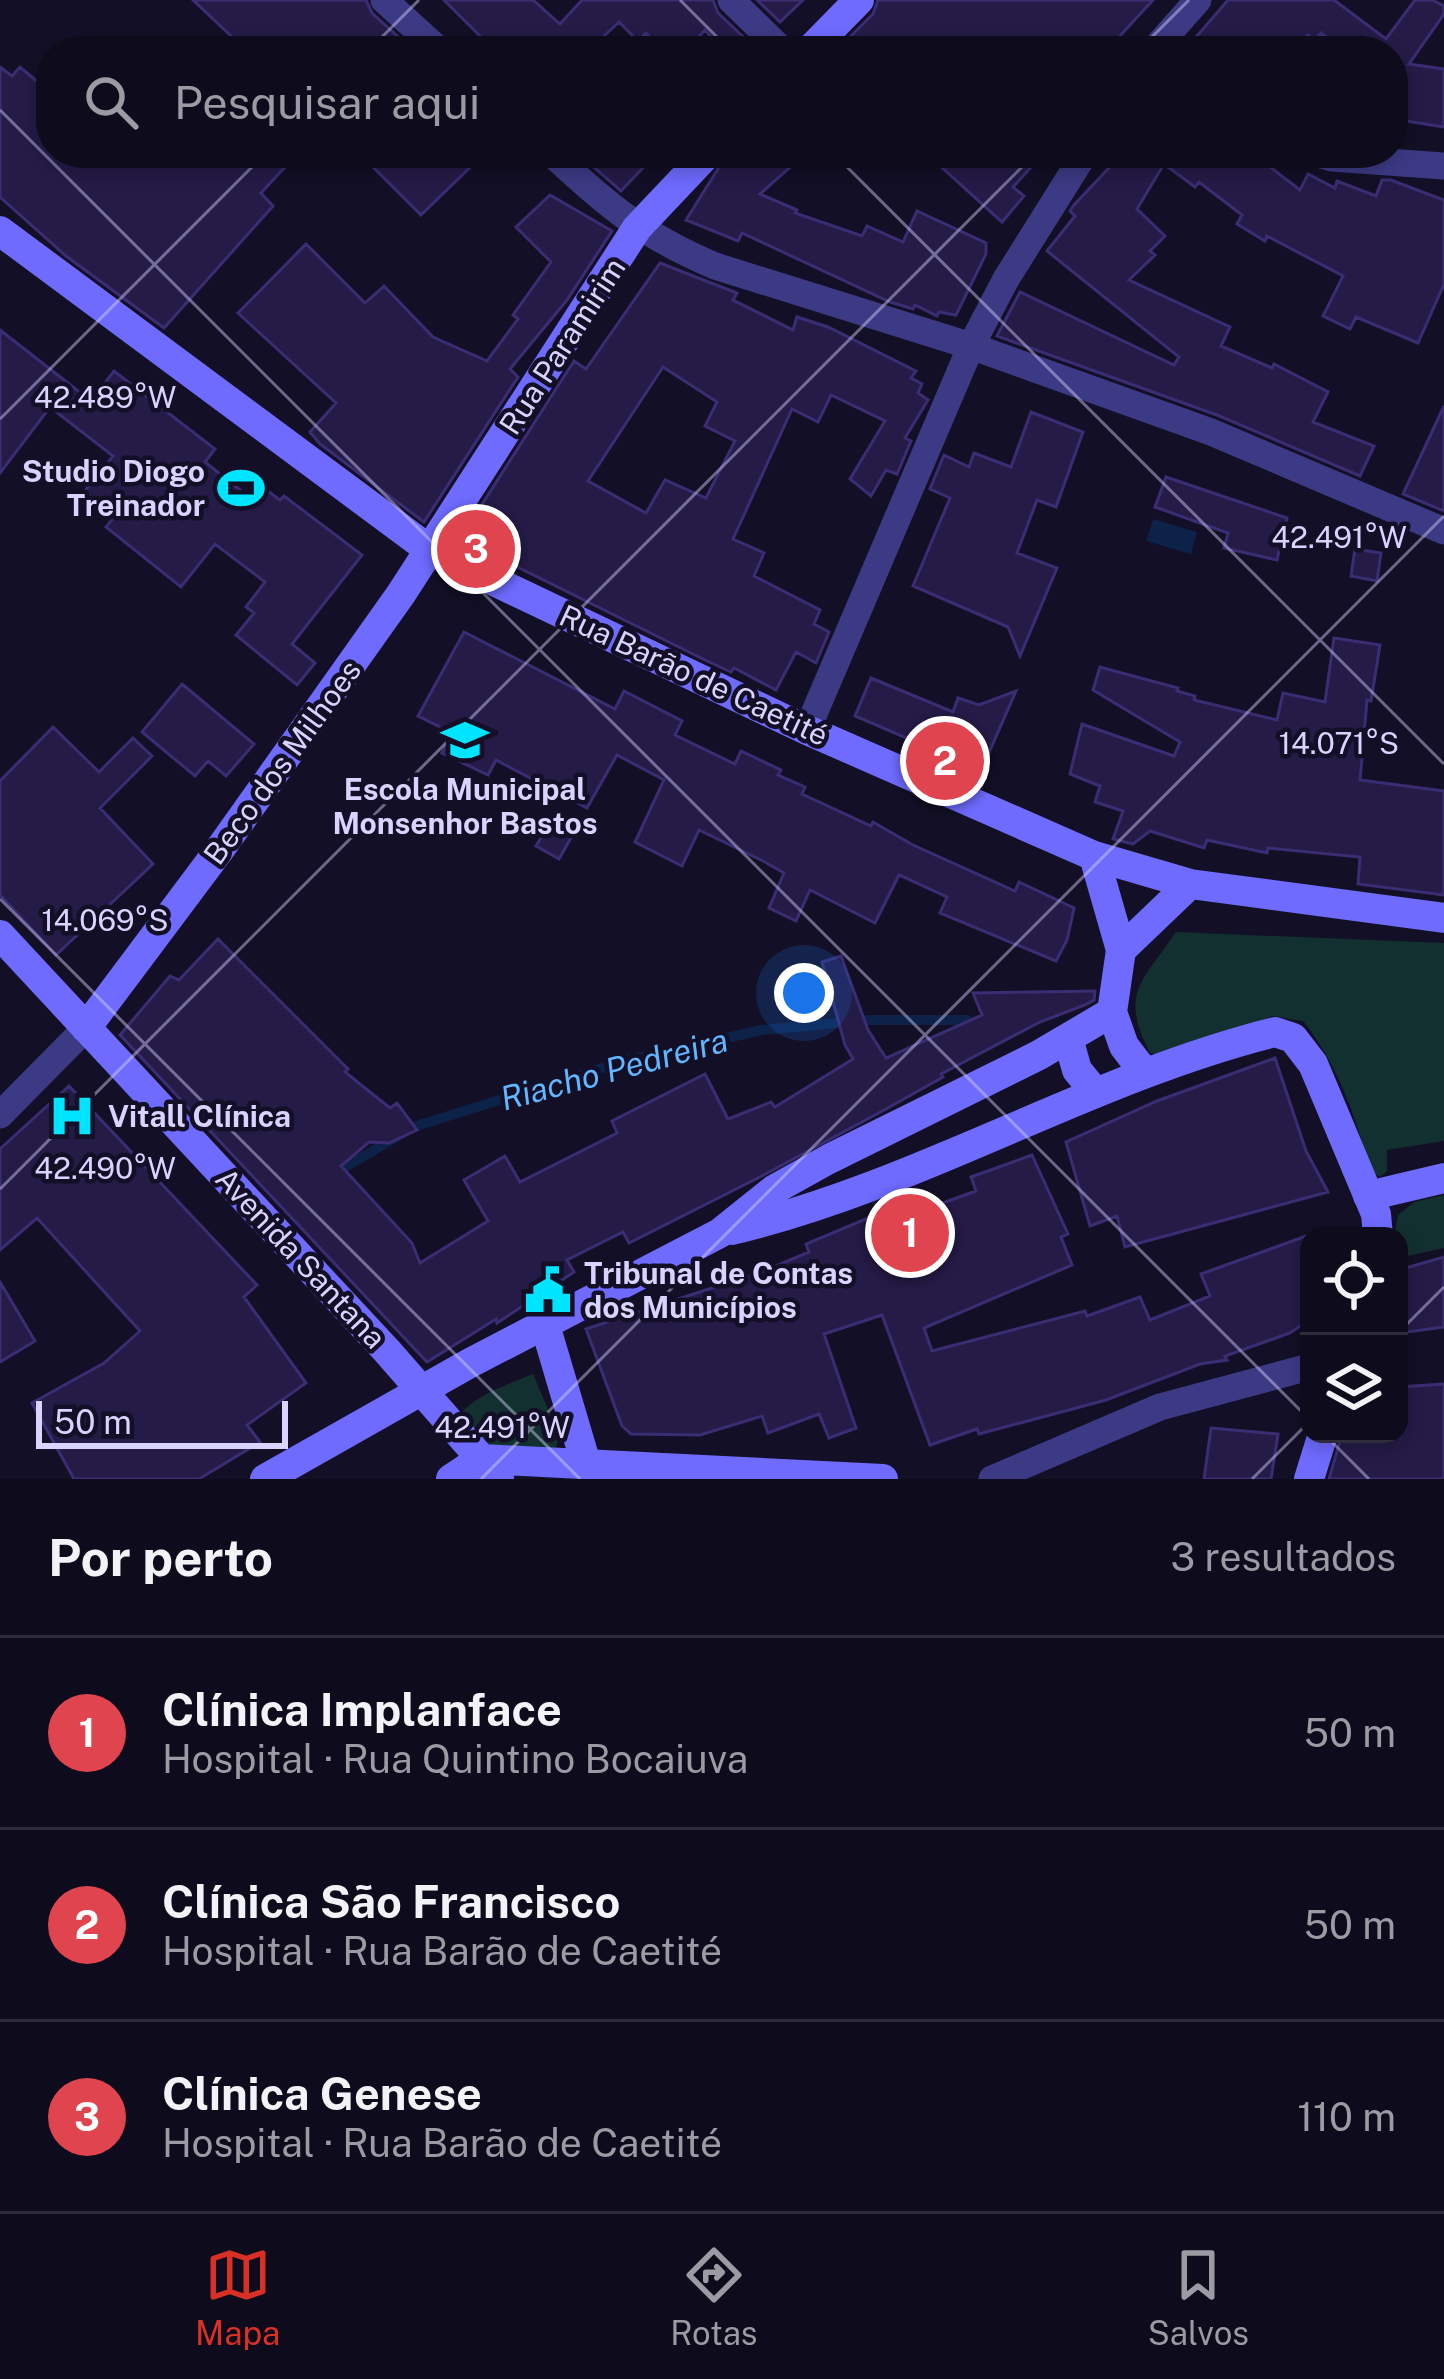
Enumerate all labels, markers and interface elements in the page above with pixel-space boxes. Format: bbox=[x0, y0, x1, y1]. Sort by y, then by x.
search box bbox=[36, 36, 1408, 168]
icon: search bbox=[78, 69, 144, 135]
text: Pesquisar aqui bbox=[174, 76, 480, 129]
street label: Rua Paramirim bbox=[492, 251, 632, 441]
text: 42.489°W bbox=[34, 379, 176, 415]
place label: Studio Diogo Treinador bbox=[22, 453, 205, 523]
sports icon: Studio Diogo Treinador bbox=[216, 463, 266, 513]
pin: 3 bbox=[437, 504, 515, 594]
text: 42.491°W bbox=[1271, 519, 1407, 555]
street label: Rua Barão de Caetité bbox=[554, 597, 834, 753]
street label: Beco dos Milhoes bbox=[196, 653, 368, 871]
school or university icon: Escola Municipal Monsenhor Bastos bbox=[440, 715, 490, 765]
pin: 2 bbox=[906, 716, 984, 806]
text: 14.071°S bbox=[1279, 725, 1399, 761]
place label: Escola Municipal Monsenhor Bastos bbox=[332, 771, 598, 841]
text: 14.069°S bbox=[41, 902, 169, 938]
your location bbox=[774, 963, 834, 1023]
water label: Riacho Pedreira bbox=[496, 1020, 732, 1118]
hospital icon: Vitall Clínica bbox=[47, 1091, 97, 1141]
place label: Vitall Clínica bbox=[108, 1098, 291, 1134]
text: 42.490°W bbox=[34, 1150, 176, 1186]
street label: Avenida Santana bbox=[208, 1160, 394, 1356]
pin: 1 bbox=[871, 1188, 949, 1278]
map controls bbox=[1300, 1227, 1408, 1443]
button: locate bbox=[1300, 1227, 1408, 1335]
place label: Tribunal de Contas dos Municípios bbox=[584, 1255, 853, 1325]
public building icon: Tribunal de Contas dos Municípios bbox=[523, 1265, 573, 1315]
button: layers bbox=[1300, 1335, 1408, 1443]
scale bar bbox=[36, 1395, 288, 1448]
text: 50 m bbox=[54, 1403, 132, 1441]
text: 42.491°W bbox=[434, 1409, 570, 1445]
text: Por perto bbox=[48, 1528, 273, 1587]
text: 3 resultados bbox=[1171, 1534, 1396, 1580]
text: Clínica Implanface bbox=[162, 1683, 562, 1736]
text: 1 bbox=[79, 1710, 95, 1756]
text: 50 m bbox=[1304, 1710, 1396, 1756]
text: Hospital · Rua Quintino Bocaiuva bbox=[162, 1736, 748, 1782]
text: Clínica São Francisco bbox=[162, 1875, 620, 1928]
text: 2 bbox=[75, 1902, 99, 1948]
text: 50 m bbox=[1304, 1902, 1396, 1948]
text: Hospital · Rua Barão de Caetité bbox=[162, 1928, 722, 1974]
text: Clínica Genese bbox=[162, 2067, 482, 2120]
text: 3 bbox=[74, 2094, 100, 2140]
text: 110 m bbox=[1297, 2094, 1396, 2140]
text: Hospital · Rua Barão de Caetité bbox=[162, 2120, 722, 2166]
tab: Mapa bbox=[195, 2242, 280, 2352]
tab: Rotas bbox=[670, 2242, 758, 2352]
tab: Salvos bbox=[1148, 2242, 1249, 2352]

